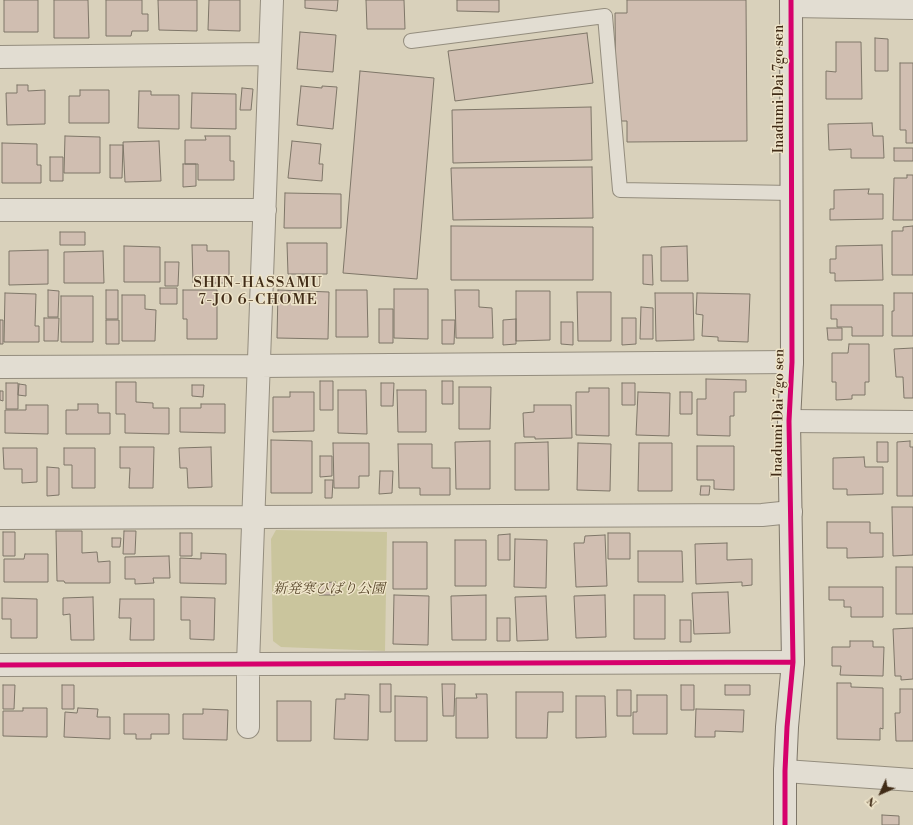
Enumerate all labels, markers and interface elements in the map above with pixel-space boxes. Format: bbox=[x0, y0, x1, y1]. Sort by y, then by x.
street label: Inadumi Dai 7go sen bbox=[772, 25, 788, 153]
district label: SHIN-HASSAMU 7-JO 6-CHOME bbox=[193, 274, 323, 309]
street label: Inadumi Dai 7go sen bbox=[769, 349, 789, 477]
park label: 新発寒ひばり公園 bbox=[273, 582, 385, 598]
north arrow bbox=[861, 773, 901, 813]
text: N bbox=[864, 793, 881, 810]

